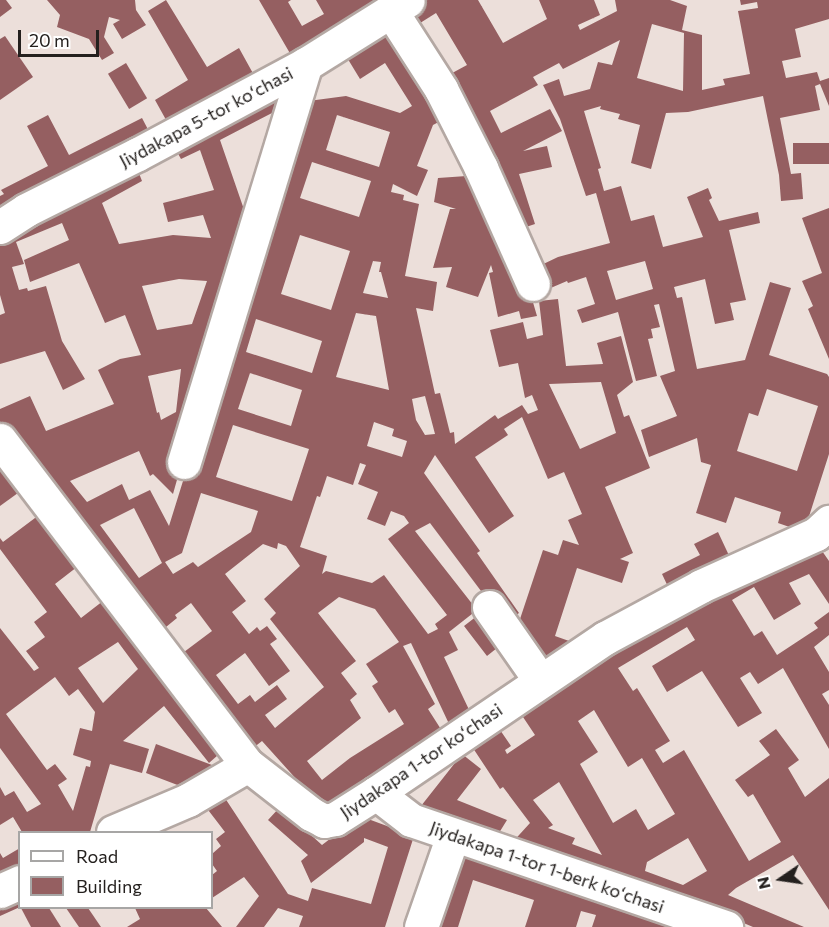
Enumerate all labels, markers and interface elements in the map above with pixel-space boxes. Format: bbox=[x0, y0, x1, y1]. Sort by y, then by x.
scale bar bbox=[21, 18, 102, 56]
text: 20 m bbox=[29, 29, 70, 51]
street label: Jiydakapa 5-tor koʻchasi bbox=[115, 62, 297, 172]
street label: Jiydakapa 1-tor koʻchasi bbox=[336, 699, 506, 823]
street label: Jiydakapa 1-tor 1-berk koʻchasi bbox=[427, 817, 667, 917]
legend bbox=[18, 831, 213, 909]
text: Road bbox=[76, 845, 118, 867]
north arrow bbox=[751, 849, 811, 909]
text: Building bbox=[76, 875, 142, 897]
text: N bbox=[752, 875, 774, 891]

